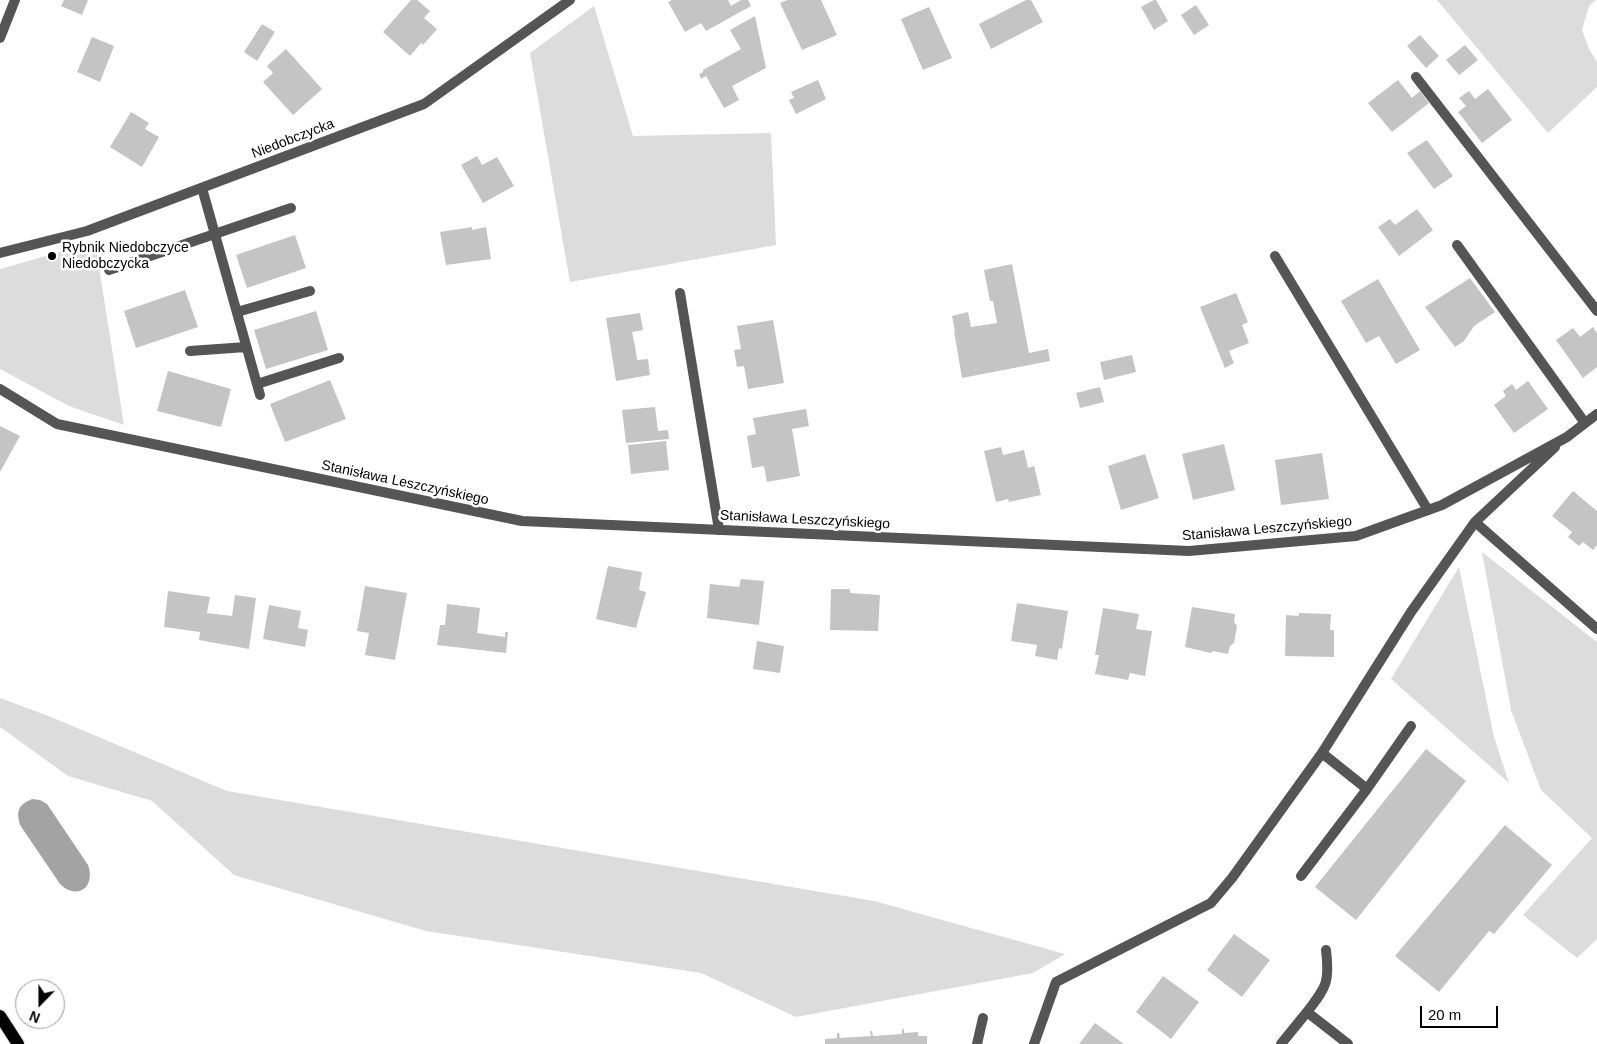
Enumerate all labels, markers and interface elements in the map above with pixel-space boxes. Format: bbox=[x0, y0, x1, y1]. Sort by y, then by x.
street label: Niedobczycka bbox=[249, 116, 337, 162]
place label: Rybnik Niedobczyce Niedobczycka bbox=[62, 240, 189, 272]
marker: Rybnik Niedobczyce Niedobczycka bbox=[46, 250, 58, 262]
street label: Stanisława Leszczyńskiego bbox=[320, 457, 490, 509]
street label: Stanisława Leszczyńskiego bbox=[719, 507, 891, 533]
street label: Stanisława Leszczyńskiego bbox=[1181, 513, 1353, 545]
north arrow bbox=[15, 979, 65, 1029]
scale bar bbox=[1422, 996, 1500, 1028]
text: 20 m bbox=[1428, 1006, 1461, 1023]
text: N bbox=[27, 1008, 42, 1026]

